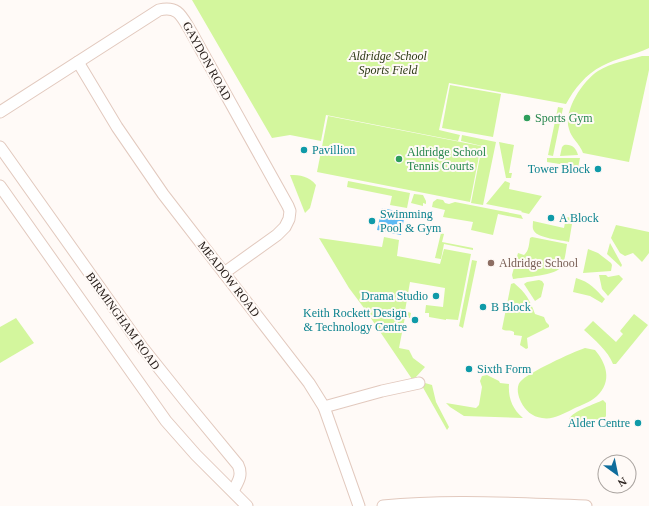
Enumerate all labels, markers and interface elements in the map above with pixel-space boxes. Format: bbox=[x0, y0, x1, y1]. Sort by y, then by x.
street label: GAYDON ROAD bbox=[180, 19, 235, 103]
park label: Aldridge School Sports Field bbox=[348, 49, 427, 77]
place label: Sports Gym bbox=[535, 111, 593, 125]
marker: Sports Gym bbox=[522, 113, 532, 123]
place label: Pavillion bbox=[312, 143, 355, 157]
marker: Pavillion bbox=[299, 145, 309, 155]
place label: Aldridge School Tennis Courts bbox=[407, 145, 487, 173]
marker: Aldridge School Tennis Courts bbox=[394, 154, 404, 164]
place label: Tower Block bbox=[528, 162, 590, 176]
marker: Tower Block bbox=[593, 164, 603, 174]
place label: Swimming Pool & Gym bbox=[380, 207, 442, 235]
place label: A Block bbox=[559, 211, 599, 225]
marker: A Block bbox=[546, 213, 556, 223]
marker: Swimming Pool & Gym bbox=[367, 216, 377, 226]
street label: MEADOW ROAD bbox=[195, 238, 263, 320]
place label: Aldridge School bbox=[499, 256, 579, 270]
marker: Aldridge School bbox=[486, 258, 496, 268]
street label: BIRMINGHAM ROAD bbox=[83, 270, 163, 373]
place label: Drama Studio bbox=[361, 289, 428, 303]
marker: Drama Studio bbox=[431, 291, 441, 301]
place label: B Block bbox=[491, 300, 531, 314]
marker: B Block bbox=[478, 302, 488, 312]
place label: Keith Rockett Design & Technology Centre bbox=[303, 306, 407, 334]
marker: Keith Rockett Design & Technology Centre bbox=[410, 315, 420, 325]
place label: Sixth Form bbox=[477, 362, 532, 376]
marker: Sixth Form bbox=[464, 364, 474, 374]
place label: Alder Centre bbox=[568, 416, 630, 430]
marker: Alder Centre bbox=[633, 418, 643, 428]
north arrow bbox=[597, 454, 637, 494]
text: N bbox=[616, 475, 629, 490]

